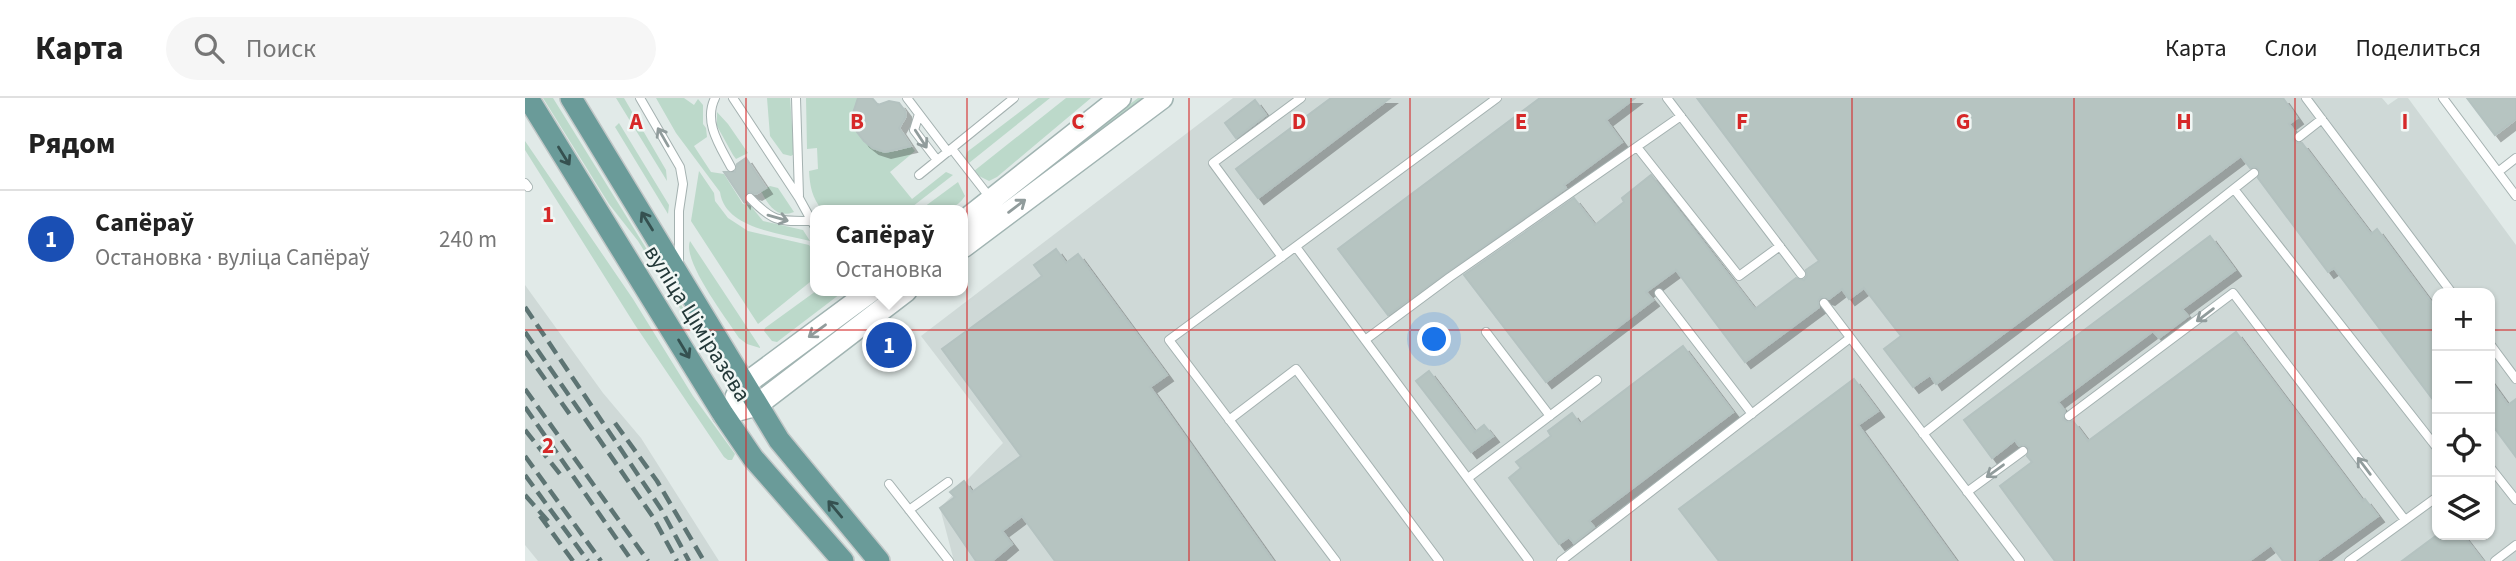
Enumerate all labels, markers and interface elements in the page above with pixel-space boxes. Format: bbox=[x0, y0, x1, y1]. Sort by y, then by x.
search box bbox=[166, 17, 656, 80]
text: Карта bbox=[35, 25, 124, 72]
icon: search bbox=[190, 29, 228, 67]
text: Поиск bbox=[246, 30, 316, 67]
text: Карта bbox=[2165, 31, 2227, 66]
text: Слои bbox=[2265, 31, 2318, 66]
text: Поделиться bbox=[2356, 31, 2481, 66]
text: A bbox=[628, 105, 643, 138]
text: B bbox=[850, 105, 864, 138]
text: C bbox=[1071, 105, 1085, 138]
text: D bbox=[1292, 105, 1306, 138]
text: E bbox=[1515, 105, 1527, 138]
text: F bbox=[1736, 105, 1748, 138]
text: G bbox=[1956, 105, 1970, 138]
text: H bbox=[2176, 105, 2192, 138]
text: I bbox=[2402, 105, 2408, 138]
text: Рядом bbox=[28, 122, 116, 165]
one-way arrow bbox=[656, 128, 670, 148]
one-way arrow bbox=[914, 129, 929, 148]
one-way arrow bbox=[557, 146, 572, 165]
text: 1 bbox=[542, 198, 554, 231]
one-way arrow bbox=[1007, 199, 1026, 213]
text: Сапёраў bbox=[95, 204, 194, 241]
popup bbox=[810, 205, 968, 296]
one-way arrow bbox=[639, 212, 654, 231]
one-way arrow bbox=[766, 212, 788, 225]
text: Сапёраў bbox=[835, 216, 935, 253]
text: 1 bbox=[45, 223, 57, 256]
text: 240 m bbox=[439, 223, 497, 256]
street label: вуліца Ціміразева bbox=[636, 239, 759, 408]
text: Остановка · вуліца Сапёраў bbox=[95, 241, 370, 274]
text: Остановка bbox=[835, 253, 943, 286]
map controls bbox=[2432, 288, 2495, 540]
button: + bbox=[2432, 288, 2495, 351]
one-way arrow bbox=[2196, 307, 2215, 322]
pin: 1 bbox=[866, 319, 912, 371]
your location bbox=[1417, 322, 1451, 356]
one-way arrow bbox=[808, 324, 826, 339]
one-way arrow bbox=[677, 339, 691, 359]
button: − bbox=[2432, 351, 2495, 414]
button: locate bbox=[2432, 414, 2495, 477]
text: 2 bbox=[542, 429, 554, 462]
one-way arrow bbox=[2356, 457, 2371, 476]
one-way arrow bbox=[1986, 464, 2005, 479]
button: layers bbox=[2432, 477, 2495, 540]
one-way arrow bbox=[827, 500, 843, 518]

